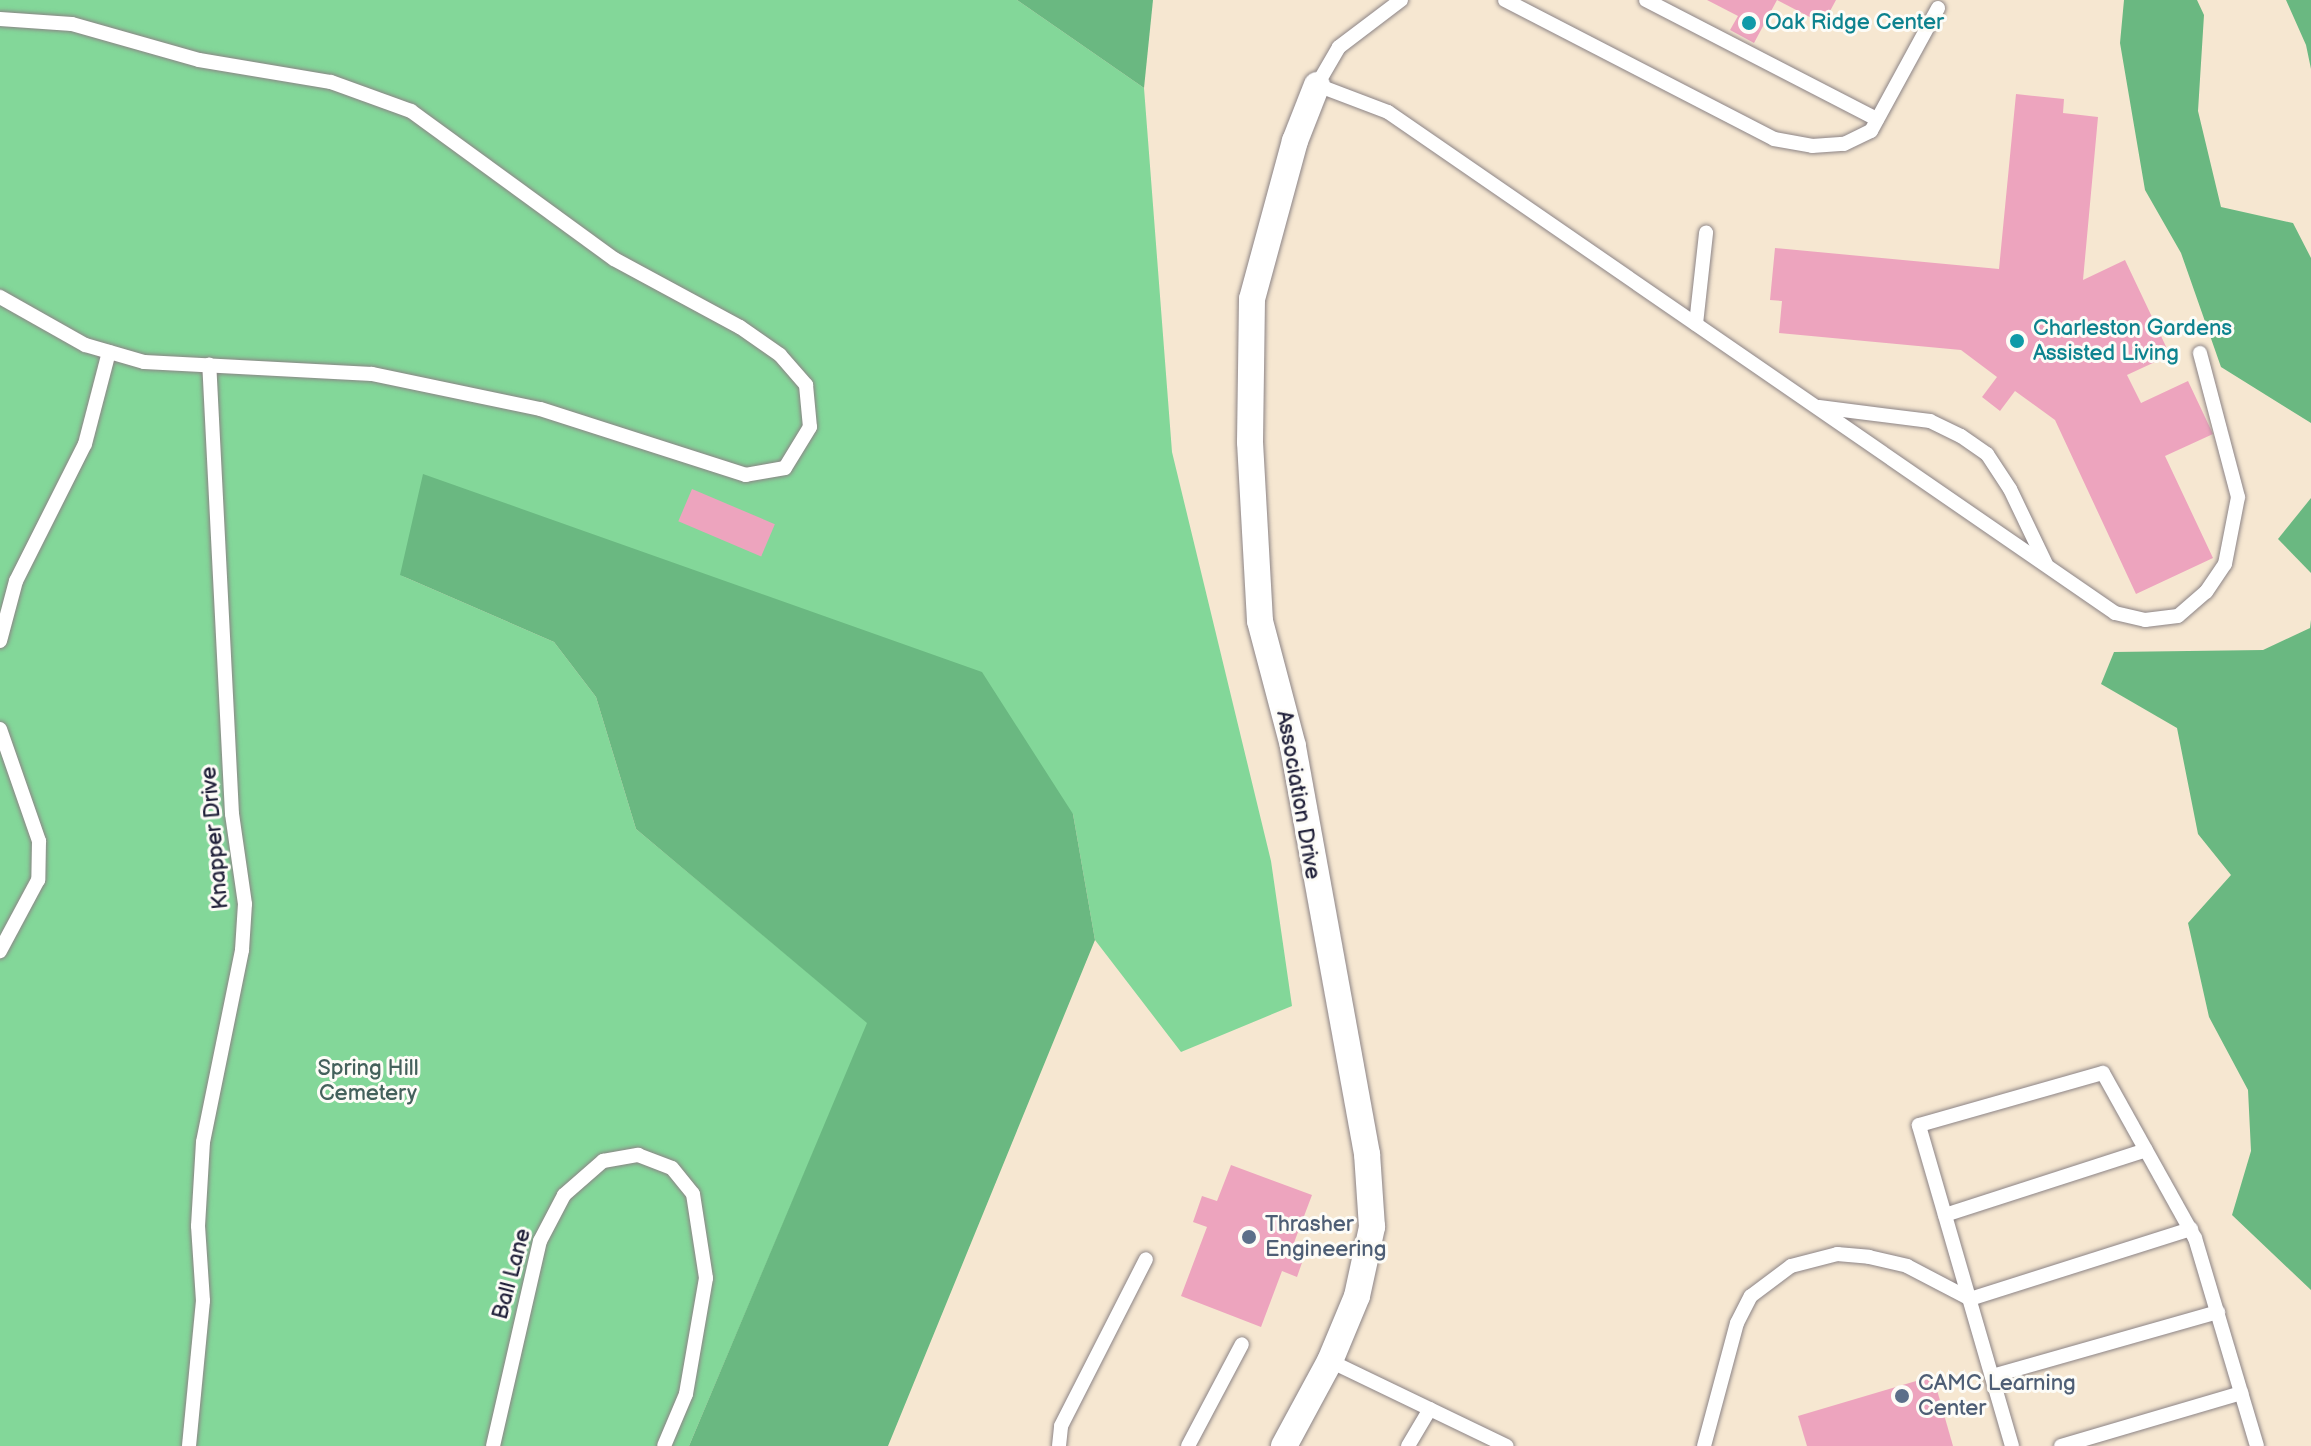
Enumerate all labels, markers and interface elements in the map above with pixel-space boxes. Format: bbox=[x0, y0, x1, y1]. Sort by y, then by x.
place label: Oak Ridge Center bbox=[1765, 10, 1944, 36]
marker: Oak Ridge Center bbox=[1740, 14, 1758, 32]
place label: Charleston Gardens Assisted Living bbox=[2033, 315, 2232, 366]
marker: Charleston Gardens Assisted Living bbox=[2008, 332, 2026, 350]
street label: Association Drive bbox=[1270, 709, 1326, 881]
street label: Knapper Drive bbox=[196, 766, 234, 910]
park label: Spring Hill Cemetery bbox=[317, 1055, 419, 1106]
place label: Thrasher Engineering bbox=[1265, 1211, 1386, 1262]
street label: Ball Lane bbox=[487, 1226, 537, 1322]
marker: Thrasher Engineering bbox=[1240, 1228, 1258, 1246]
place label: CAMC Learning Center bbox=[1918, 1370, 2076, 1422]
marker: CAMC Learning Center bbox=[1893, 1387, 1911, 1405]

